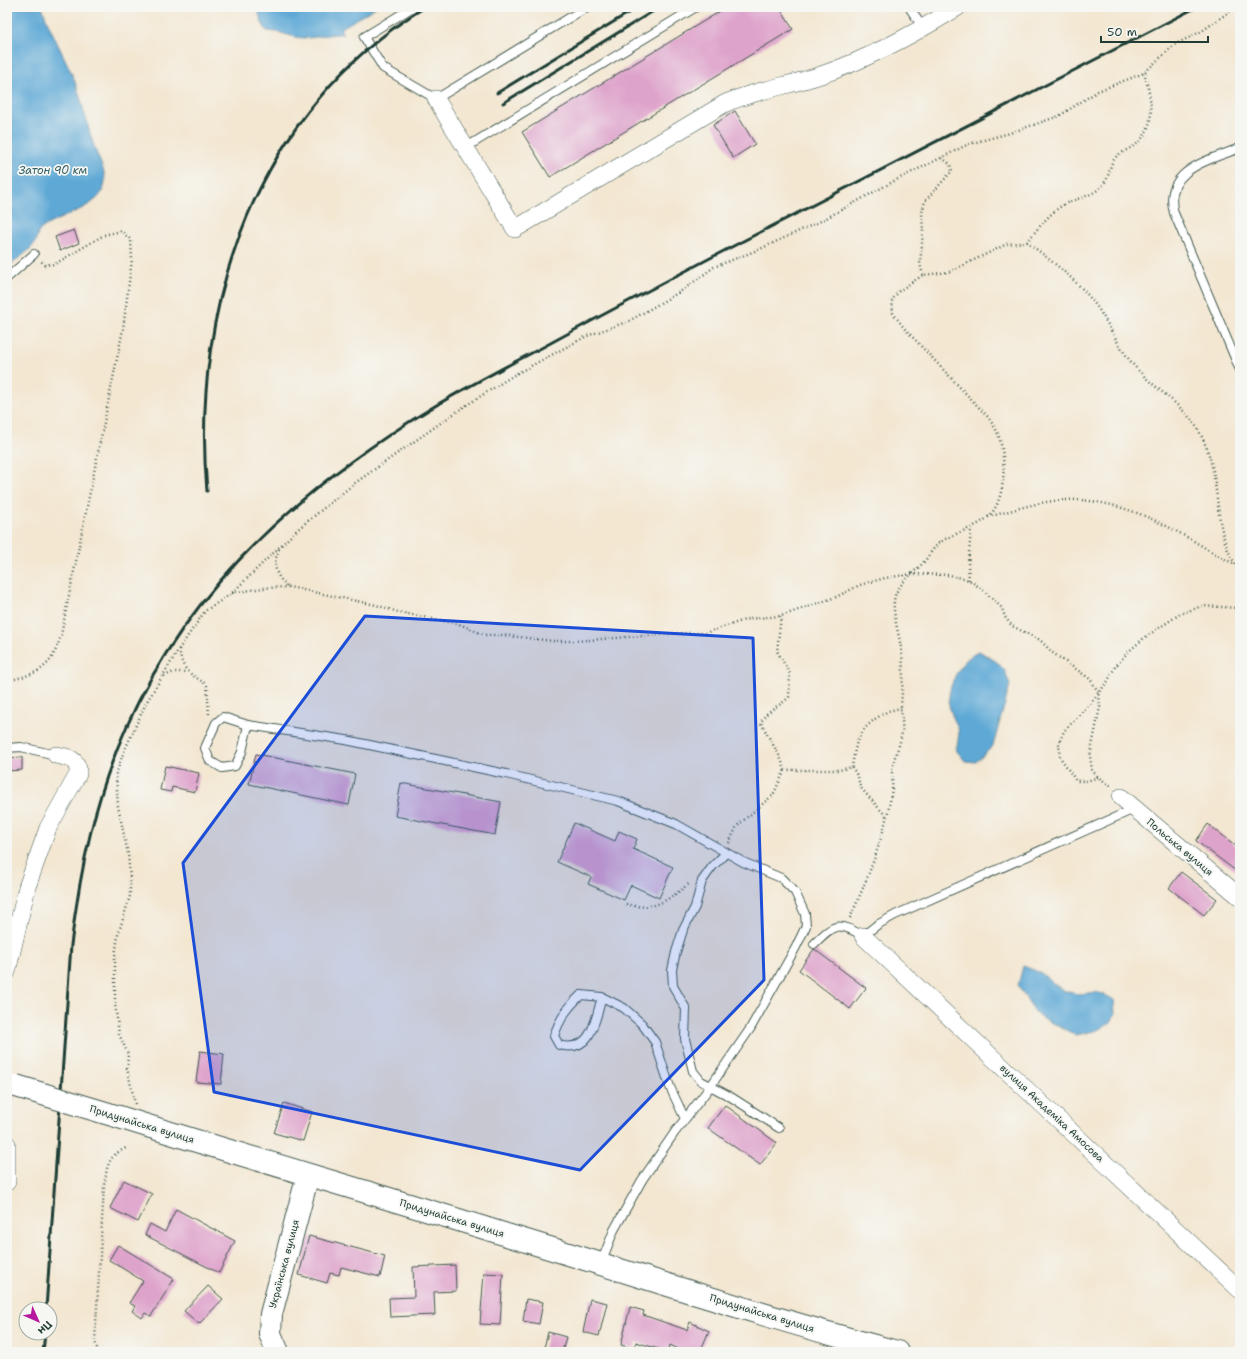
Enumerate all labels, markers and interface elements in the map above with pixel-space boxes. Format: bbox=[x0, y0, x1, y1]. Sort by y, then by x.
scale bar bbox=[1101, 18, 1208, 44]
text: 50 m bbox=[1107, 24, 1137, 40]
water label: Затон 90 км bbox=[19, 163, 87, 178]
street label: Польська вулиця bbox=[1144, 815, 1216, 879]
street label: вулиця Академіка Амосова bbox=[997, 1061, 1107, 1165]
street label: Придунайська вулиця bbox=[88, 1102, 196, 1146]
street label: Придунайська вулиця bbox=[398, 1196, 506, 1240]
street label: Українська вулиця bbox=[266, 1218, 302, 1310]
street label: Придунайська вулиця bbox=[708, 1291, 816, 1335]
north arrow bbox=[18, 1301, 58, 1341]
text: Пн bbox=[34, 1317, 55, 1338]

